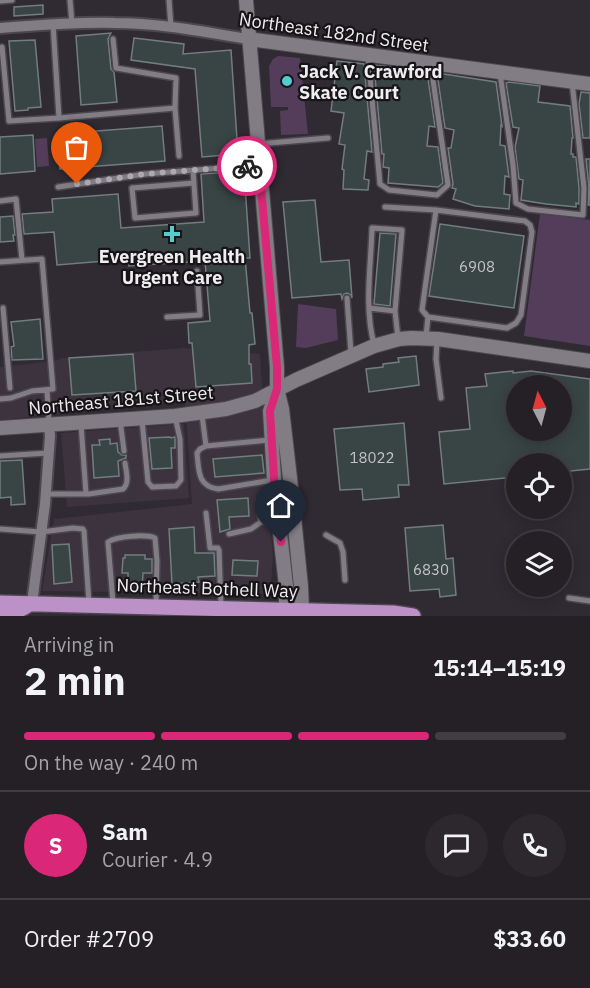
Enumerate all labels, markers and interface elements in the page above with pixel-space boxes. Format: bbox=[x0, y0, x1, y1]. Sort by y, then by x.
street label: Northeast 182nd Street bbox=[238, 7, 430, 57]
place label: Jack V. Crawford Skate Court bbox=[299, 60, 442, 104]
marker: Jack V. Crawford Skate Court bbox=[280, 74, 294, 88]
pin bbox=[51, 122, 102, 184]
icon: bag bbox=[60, 131, 93, 164]
courier bbox=[217, 136, 277, 196]
icon: bike bbox=[231, 150, 264, 183]
marker: Evergreen Health Urgent Care bbox=[163, 225, 181, 243]
place label: Evergreen Health Urgent Care bbox=[99, 245, 245, 289]
house number: 6908 bbox=[459, 257, 495, 276]
north arrow bbox=[506, 375, 572, 441]
map controls bbox=[506, 375, 572, 597]
street label: Northeast 181st Street bbox=[27, 380, 215, 420]
house number: 18022 bbox=[349, 448, 395, 467]
button: locate bbox=[506, 453, 572, 519]
pin bbox=[255, 480, 306, 542]
icon: home bbox=[264, 489, 297, 522]
button: layers bbox=[506, 531, 572, 597]
house number: 6830 bbox=[413, 560, 449, 579]
street label: Northeast Bothell Way bbox=[116, 573, 298, 603]
text: Arriving in bbox=[24, 631, 114, 658]
text: 15:14–15:19 bbox=[433, 653, 566, 682]
text: 2 min bbox=[24, 655, 126, 706]
text: On the way · 240 m bbox=[24, 749, 198, 776]
button: chat bbox=[425, 814, 488, 877]
button: phone bbox=[503, 814, 566, 877]
text: Sam bbox=[102, 817, 148, 846]
text: S bbox=[49, 831, 62, 860]
text: Courier · 4.9 bbox=[102, 846, 213, 873]
text: Order #2709 bbox=[24, 924, 154, 953]
text: $33.60 bbox=[493, 924, 566, 953]

